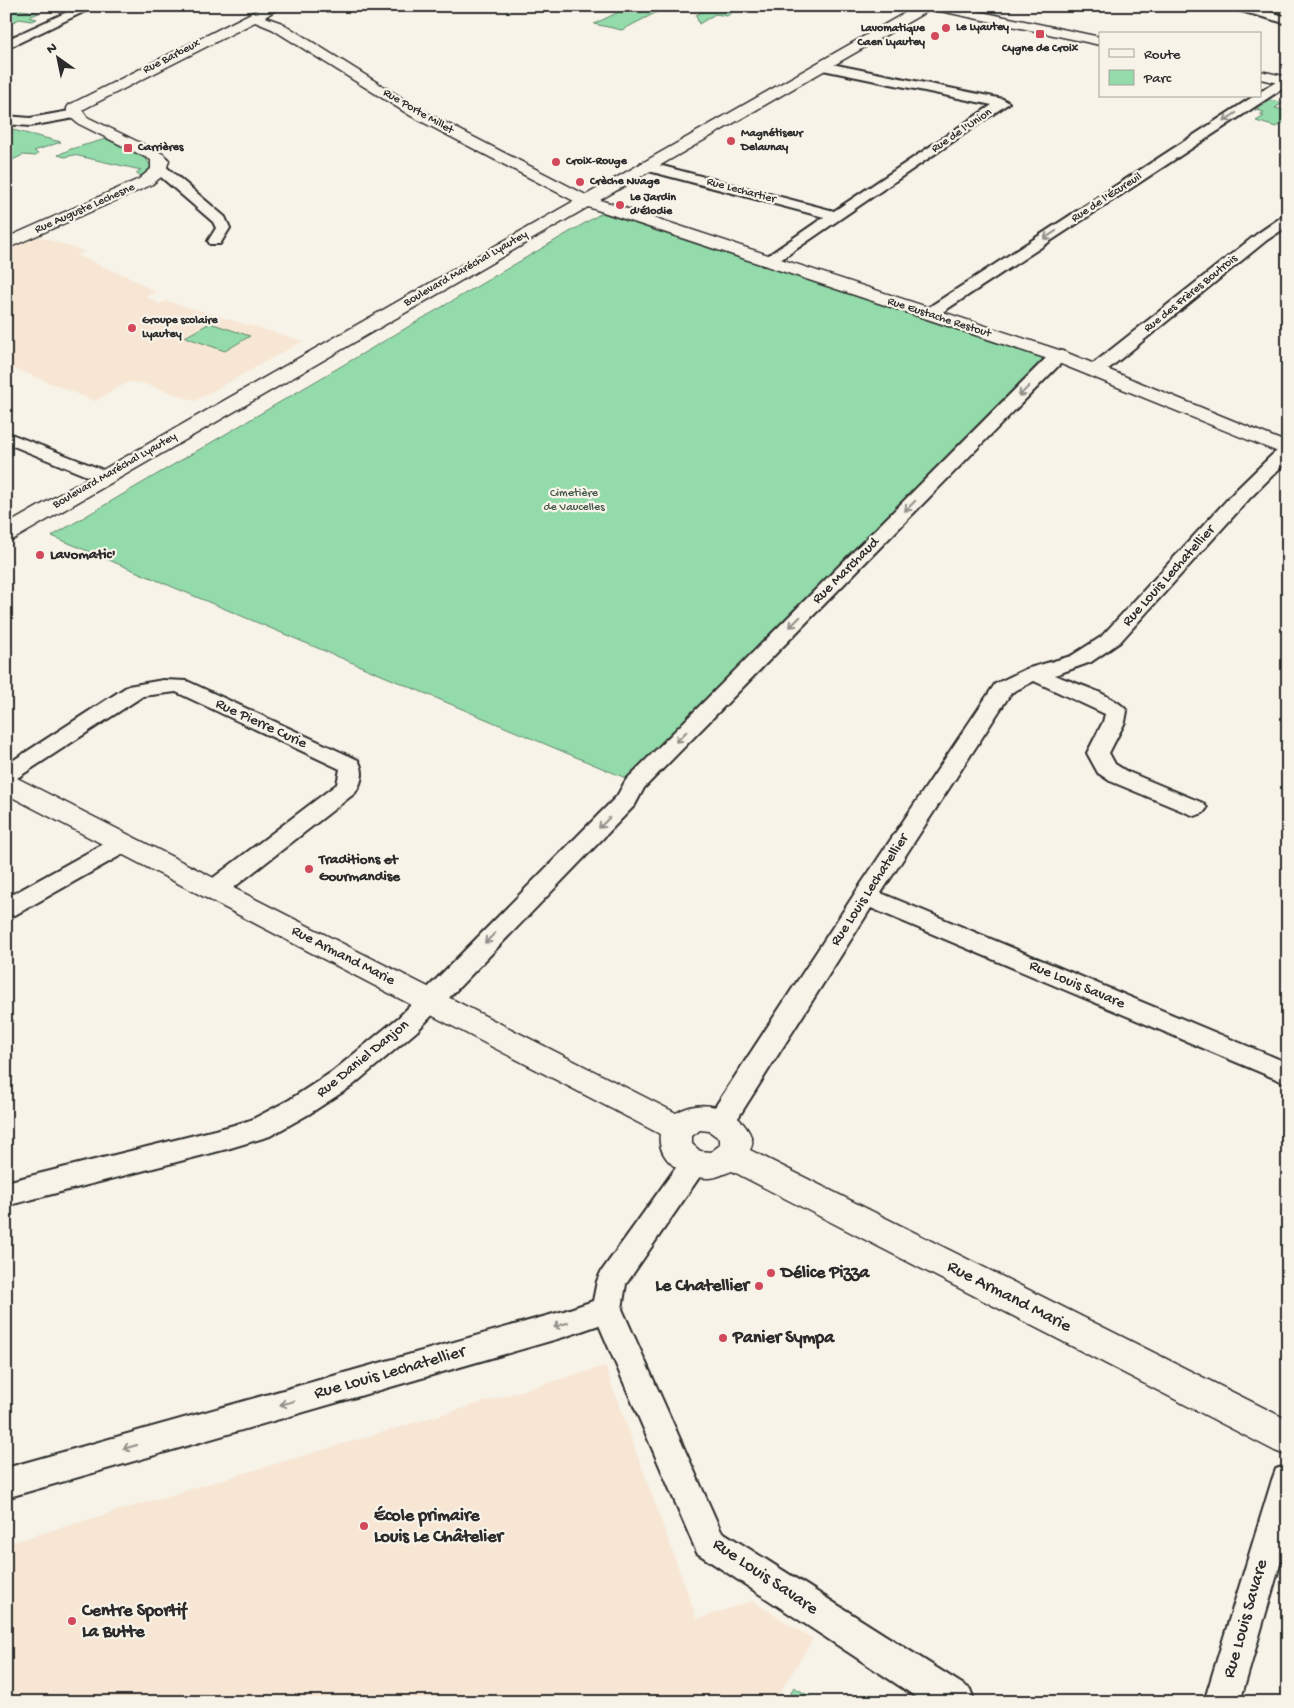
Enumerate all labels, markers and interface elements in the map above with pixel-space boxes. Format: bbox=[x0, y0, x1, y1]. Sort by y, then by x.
place label: Le Lyautey bbox=[956, 21, 1009, 35]
place label: Lavomatique Caen Lyautey bbox=[857, 22, 926, 50]
marker: Le Lyautey bbox=[940, 22, 952, 34]
marker: Cygne de Croix bbox=[1034, 28, 1046, 40]
marker: Lavomatique Caen Lyautey bbox=[929, 30, 941, 42]
north arrow bbox=[32, 32, 82, 82]
legend bbox=[1099, 32, 1262, 98]
street label: Rue Barbeux bbox=[141, 36, 204, 77]
text: N bbox=[44, 40, 61, 59]
place label: Cygne de Croix bbox=[1001, 42, 1079, 56]
text: Route bbox=[1144, 46, 1181, 64]
text: Parc bbox=[1143, 70, 1172, 88]
street label: Rue Porte Millet bbox=[380, 86, 457, 138]
street label: Rue de l'Union bbox=[929, 105, 995, 156]
one-way arrow bbox=[1223, 112, 1237, 122]
place label: Magnétiseur Delaunay bbox=[740, 127, 804, 155]
marker: Magnétiseur Delaunay bbox=[725, 135, 737, 147]
place label: Carrières bbox=[137, 141, 184, 155]
marker: Carrières bbox=[122, 142, 134, 154]
place label: Croix-Rouge bbox=[565, 155, 628, 169]
marker: Croix-Rouge bbox=[550, 156, 562, 168]
street label: Rue de l'Écureuil bbox=[1069, 170, 1145, 226]
place label: Crèche Nuage bbox=[589, 175, 660, 189]
street label: Rue Lechartier bbox=[705, 175, 779, 207]
marker: Crèche Nuage bbox=[574, 176, 586, 188]
street label: Rue Auguste Lechesne bbox=[33, 180, 138, 237]
place label: Le Jardin d'Élodie bbox=[630, 191, 676, 219]
marker: Le Jardin d'Élodie bbox=[614, 199, 626, 211]
street label: Boulevard Maréchal Lyautey bbox=[401, 228, 530, 311]
one-way arrow bbox=[1044, 230, 1058, 240]
street label: Rue des Frères Boutrois bbox=[1141, 252, 1241, 336]
street label: Rue Eustache Restout bbox=[885, 295, 994, 342]
place label: Groupe scolaire Lyautey bbox=[142, 314, 218, 342]
marker: Groupe scolaire Lyautey bbox=[126, 322, 138, 334]
one-way arrow bbox=[1018, 384, 1030, 397]
street label: Boulevard Maréchal Lyautey bbox=[50, 430, 179, 513]
park label: Cimetière de Vaucelles bbox=[543, 487, 605, 515]
one-way arrow bbox=[903, 500, 916, 512]
street label: Rue Louis Lechatellier bbox=[1119, 520, 1220, 630]
street label: Rue Marchaud bbox=[809, 533, 884, 608]
place label: Lavomatic' bbox=[50, 546, 116, 564]
marker: Lavomatic' bbox=[34, 549, 46, 561]
one-way arrow bbox=[789, 615, 801, 628]
street label: Rue Pierre Curie bbox=[212, 695, 310, 753]
one-way arrow bbox=[675, 731, 687, 743]
one-way arrow bbox=[598, 817, 610, 829]
street label: Rue Louis Lechatellier bbox=[827, 829, 914, 950]
place label: Traditions et Gourmandise bbox=[318, 851, 401, 886]
marker: Traditions et Gourmandise bbox=[303, 863, 315, 875]
street label: Rue Armand Marie bbox=[288, 922, 398, 990]
one-way arrow bbox=[484, 932, 496, 945]
street label: Rue Louis Savare bbox=[1026, 957, 1128, 1013]
street label: Rue Daniel Danjon bbox=[313, 1016, 413, 1102]
street label: Rue Armand Marie bbox=[943, 1257, 1075, 1338]
place label: Délice Pizza bbox=[779, 1263, 870, 1284]
marker: Délice Pizza bbox=[765, 1267, 777, 1279]
place label: Le Chatellier bbox=[655, 1276, 752, 1297]
marker: Le Chatellier bbox=[753, 1280, 765, 1292]
one-way arrow bbox=[553, 1320, 569, 1330]
place label: Panier Sympa bbox=[732, 1328, 835, 1349]
marker: Panier Sympa bbox=[717, 1332, 729, 1344]
street label: Rue Louis Lechatellier bbox=[312, 1341, 470, 1405]
one-way arrow bbox=[279, 1398, 295, 1408]
one-way arrow bbox=[123, 1443, 139, 1452]
place label: École primaire Louis Le Châtelier bbox=[374, 1505, 506, 1548]
marker: École primaire Louis Le Châtelier bbox=[358, 1520, 370, 1532]
street label: Rue Louis Savare bbox=[708, 1534, 822, 1620]
street label: Rue Louis Savare bbox=[1219, 1557, 1273, 1681]
place label: Centre Sportif La Butte bbox=[81, 1601, 188, 1643]
marker: Centre Sportif La Butte bbox=[66, 1615, 78, 1627]

